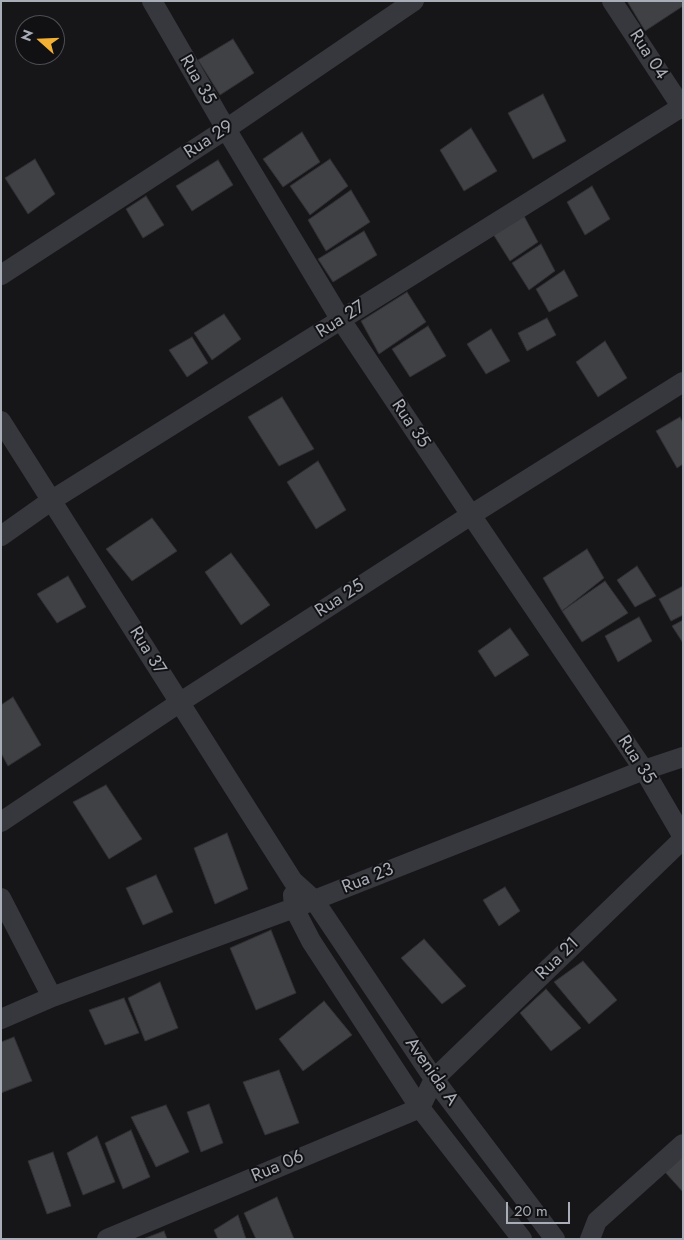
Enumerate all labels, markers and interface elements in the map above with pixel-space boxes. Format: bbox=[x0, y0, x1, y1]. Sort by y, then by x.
north arrow bbox=[15, 15, 65, 65]
street label: Rua 04 bbox=[624, 26, 672, 84]
text: N bbox=[16, 27, 38, 44]
street label: Rua 35 bbox=[174, 51, 220, 109]
street label: Rua 29 bbox=[180, 116, 238, 164]
street label: Rua 27 bbox=[313, 297, 369, 343]
street label: Rua 35 bbox=[386, 396, 434, 452]
street label: Rua 25 bbox=[311, 575, 369, 623]
street label: Rua 37 bbox=[124, 623, 170, 679]
street label: Rua 35 bbox=[612, 732, 660, 788]
street label: Rua 23 bbox=[339, 859, 397, 899]
street label: Rua 21 bbox=[532, 933, 584, 985]
street label: Avenida A bbox=[400, 1034, 462, 1110]
street label: Rua 06 bbox=[249, 1146, 307, 1188]
scale bar bbox=[509, 1192, 573, 1224]
text: 20 m bbox=[514, 1200, 548, 1222]

